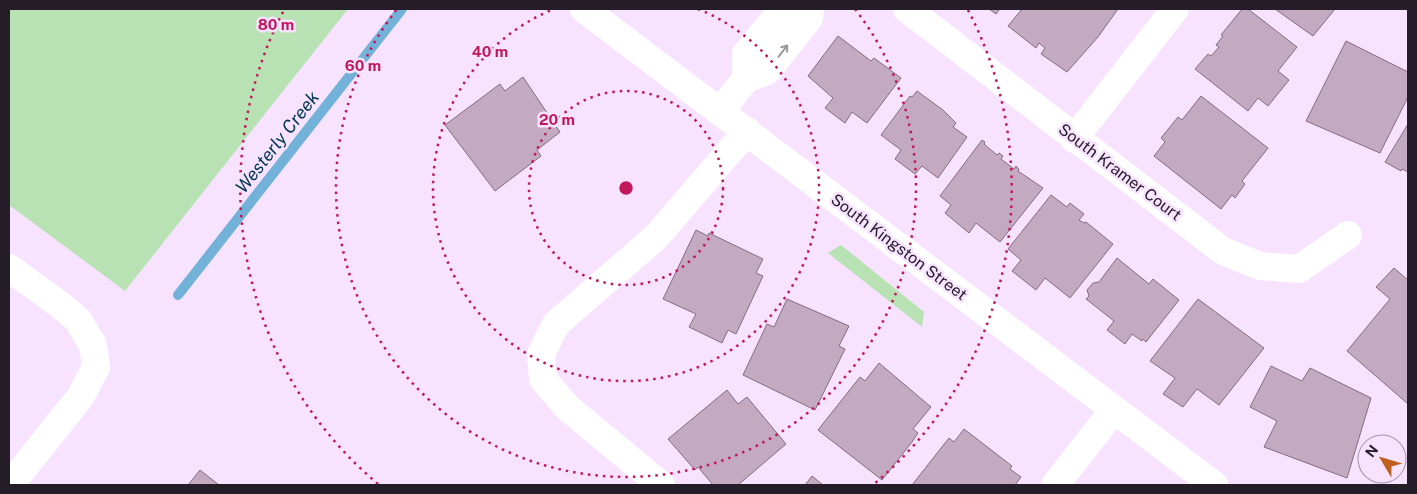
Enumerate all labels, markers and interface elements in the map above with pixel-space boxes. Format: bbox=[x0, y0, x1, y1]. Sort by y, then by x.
text: 80 m bbox=[258, 16, 294, 33]
text: 40 m bbox=[472, 43, 508, 60]
one-way arrow bbox=[778, 45, 789, 58]
text: 60 m bbox=[345, 57, 381, 74]
water label: Westerly Creek bbox=[231, 87, 323, 197]
text: 20 m bbox=[539, 111, 575, 128]
street label: South Kramer Court bbox=[1055, 120, 1185, 224]
centre of rings bbox=[617, 179, 635, 197]
street label: South Kingston Street bbox=[827, 190, 971, 304]
north arrow bbox=[1357, 434, 1407, 484]
text: N bbox=[1362, 442, 1381, 460]

